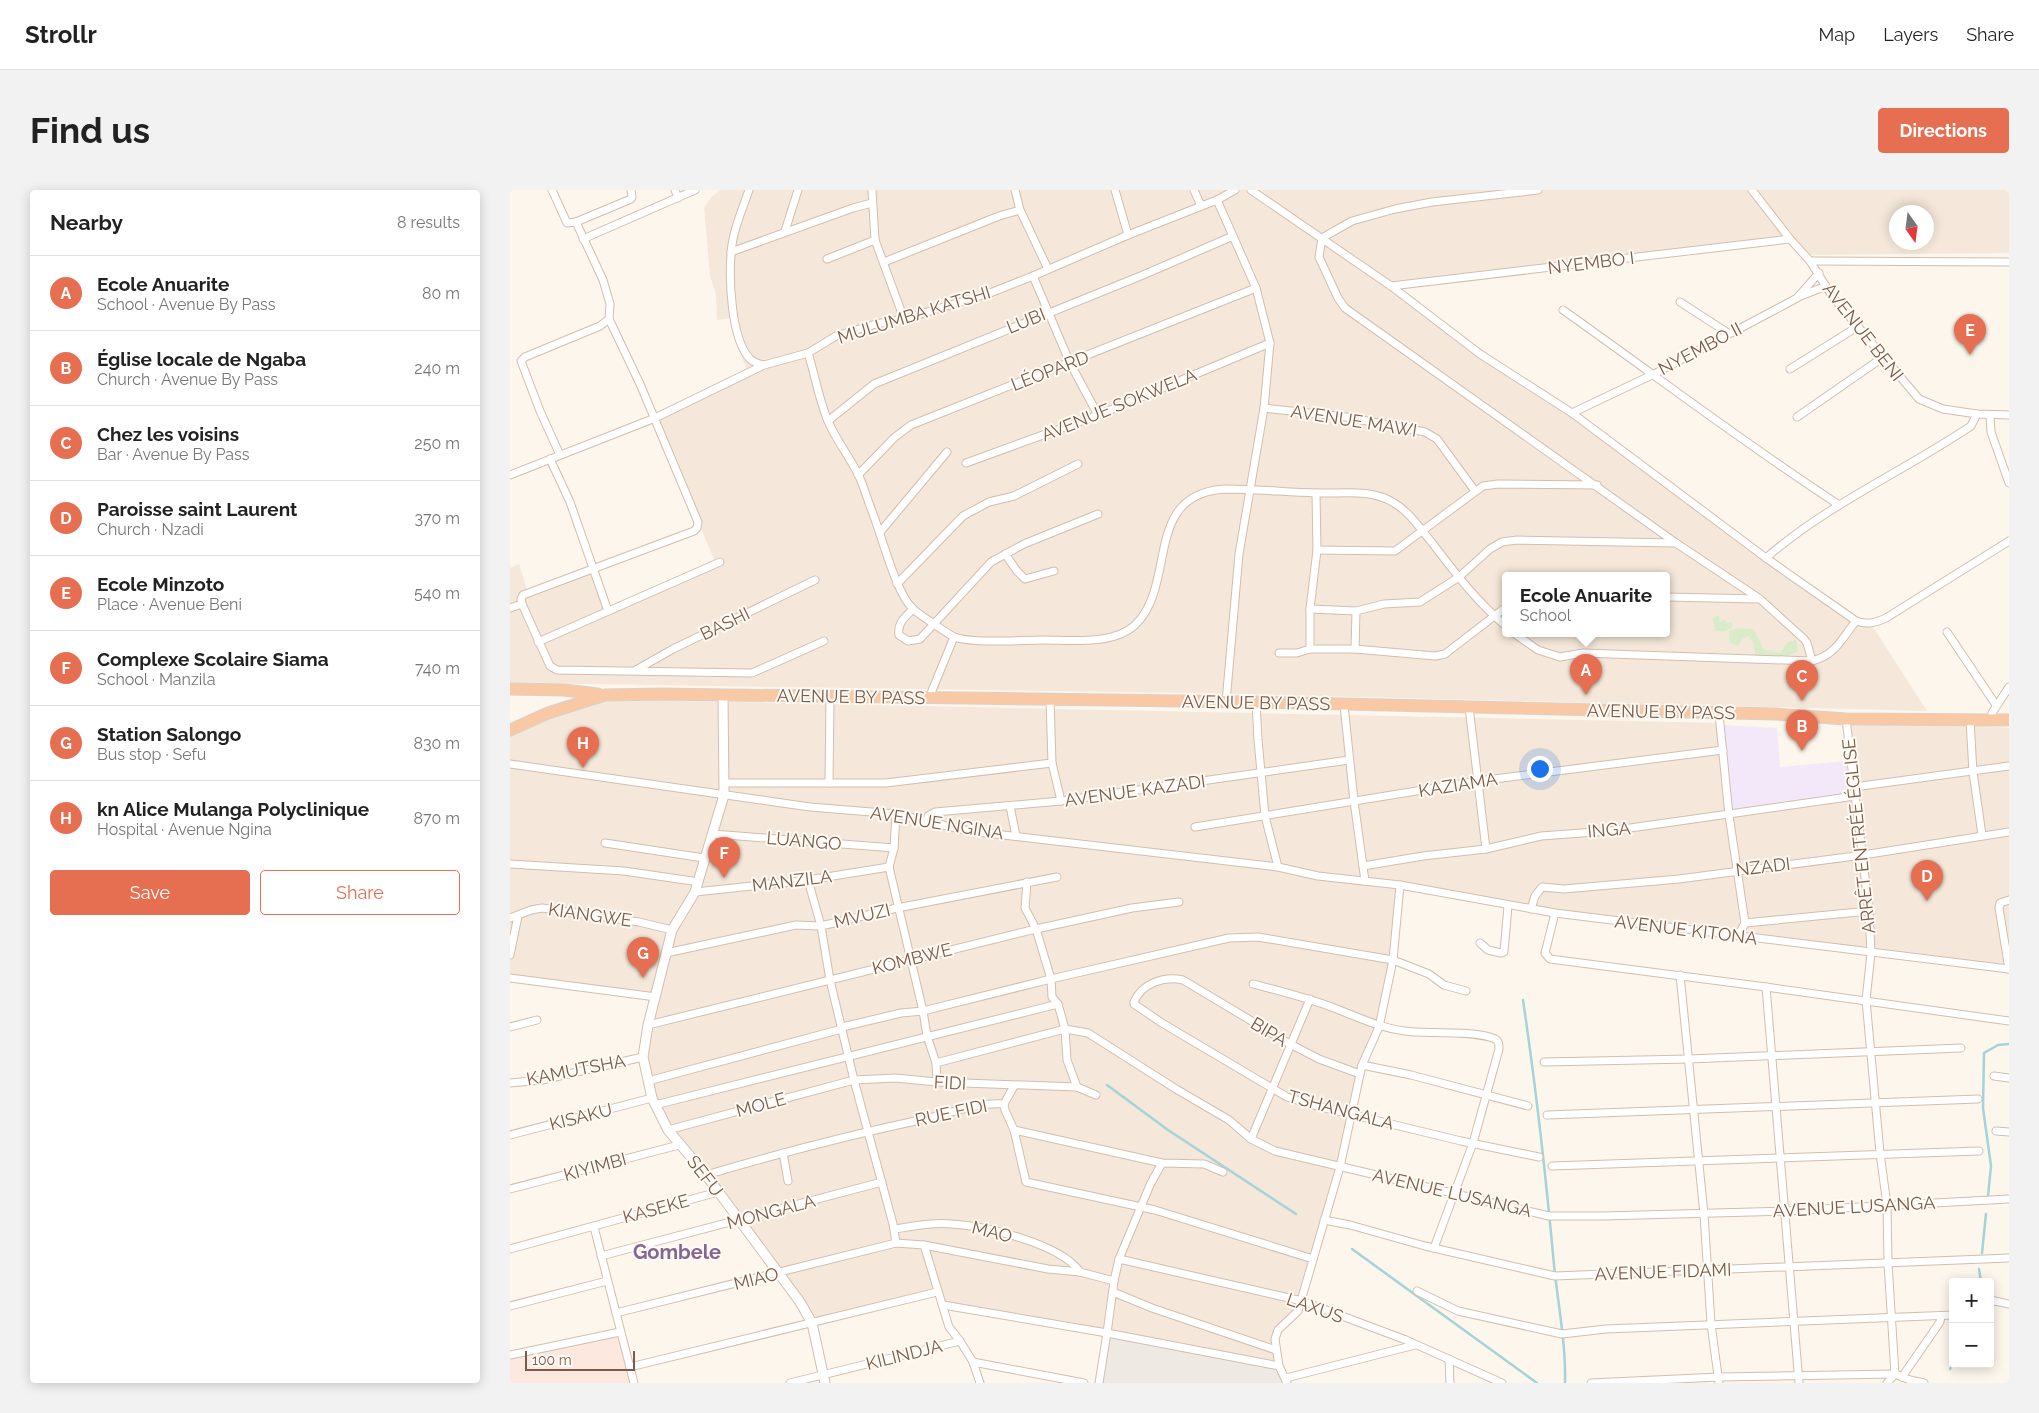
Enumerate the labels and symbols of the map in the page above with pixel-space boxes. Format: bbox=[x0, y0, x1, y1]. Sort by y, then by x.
north arrow bbox=[1889, 205, 1934, 250]
street label: NYEMBO I bbox=[1547, 247, 1635, 278]
street label: AVENUE BENI bbox=[1819, 278, 1908, 385]
street label: MULUMBA KATSHI bbox=[835, 281, 993, 348]
street label: LUBI bbox=[1003, 303, 1048, 338]
pin: E bbox=[1954, 314, 1986, 355]
street label: NYEMBO II bbox=[1654, 318, 1745, 379]
street label: LÉOPARD bbox=[1008, 345, 1092, 395]
street label: AVENUE SOKWELA bbox=[1038, 364, 1200, 445]
street label: AVENUE MAWI bbox=[1289, 400, 1419, 441]
street label: BASHI bbox=[697, 603, 753, 644]
pin: A bbox=[1570, 654, 1602, 695]
pin: C bbox=[1786, 660, 1818, 701]
street label: AVENUE BY PASS bbox=[777, 685, 926, 708]
street label: AVENUE BY PASS bbox=[1182, 691, 1331, 714]
street label: AVENUE BY PASS bbox=[1587, 700, 1736, 723]
pin: B bbox=[1786, 710, 1818, 751]
pin: H bbox=[567, 727, 599, 768]
street label: ARRÊT ENTRÉE ÉGLISE bbox=[1837, 737, 1879, 935]
your location bbox=[1527, 756, 1553, 782]
street label: KAZIAMA bbox=[1417, 768, 1499, 801]
street label: AVENUE KAZADI bbox=[1063, 770, 1207, 811]
street label: AVENUE NGINA bbox=[869, 802, 1005, 843]
street label: INGA bbox=[1586, 817, 1631, 842]
street label: LUANGO bbox=[766, 827, 843, 854]
pin: F bbox=[708, 837, 740, 878]
street label: NZADI bbox=[1734, 853, 1791, 880]
pin: D bbox=[1911, 860, 1943, 901]
street label: MANZILA bbox=[751, 865, 833, 896]
street label: KIANGWE bbox=[547, 898, 633, 931]
street label: MVUZI bbox=[832, 899, 892, 932]
street label: AVENUE KITONA bbox=[1614, 910, 1759, 949]
pin: G bbox=[627, 937, 659, 978]
street label: KOMBWE bbox=[870, 938, 954, 979]
street label: BIPA bbox=[1247, 1013, 1291, 1051]
street label: KAMUTSHA bbox=[525, 1050, 627, 1089]
street label: FIDI bbox=[933, 1071, 967, 1094]
street label: TSHANGALA bbox=[1286, 1085, 1396, 1134]
street label: MOLE bbox=[734, 1088, 788, 1121]
street label: RUE FIDI bbox=[913, 1095, 989, 1130]
street label: KISAKU bbox=[547, 1099, 614, 1134]
street label: KIYIMBI bbox=[561, 1148, 629, 1185]
street label: SEFU bbox=[683, 1151, 728, 1200]
street label: AVENUE LUSANGA bbox=[1370, 1164, 1534, 1221]
street label: KASEKE bbox=[620, 1190, 691, 1227]
street label: MONGALA bbox=[724, 1190, 818, 1233]
street label: AVENUE LUSANGA bbox=[1772, 1192, 1936, 1221]
street label: MAO bbox=[970, 1216, 1015, 1247]
district label: Gombele bbox=[633, 1240, 721, 1264]
street label: AVENUE FIDAMI bbox=[1594, 1259, 1732, 1284]
street label: MIAO bbox=[731, 1263, 780, 1294]
street label: LAXUS bbox=[1284, 1288, 1346, 1327]
street label: KILINDJA bbox=[864, 1335, 944, 1374]
scale bar bbox=[525, 1348, 635, 1371]

